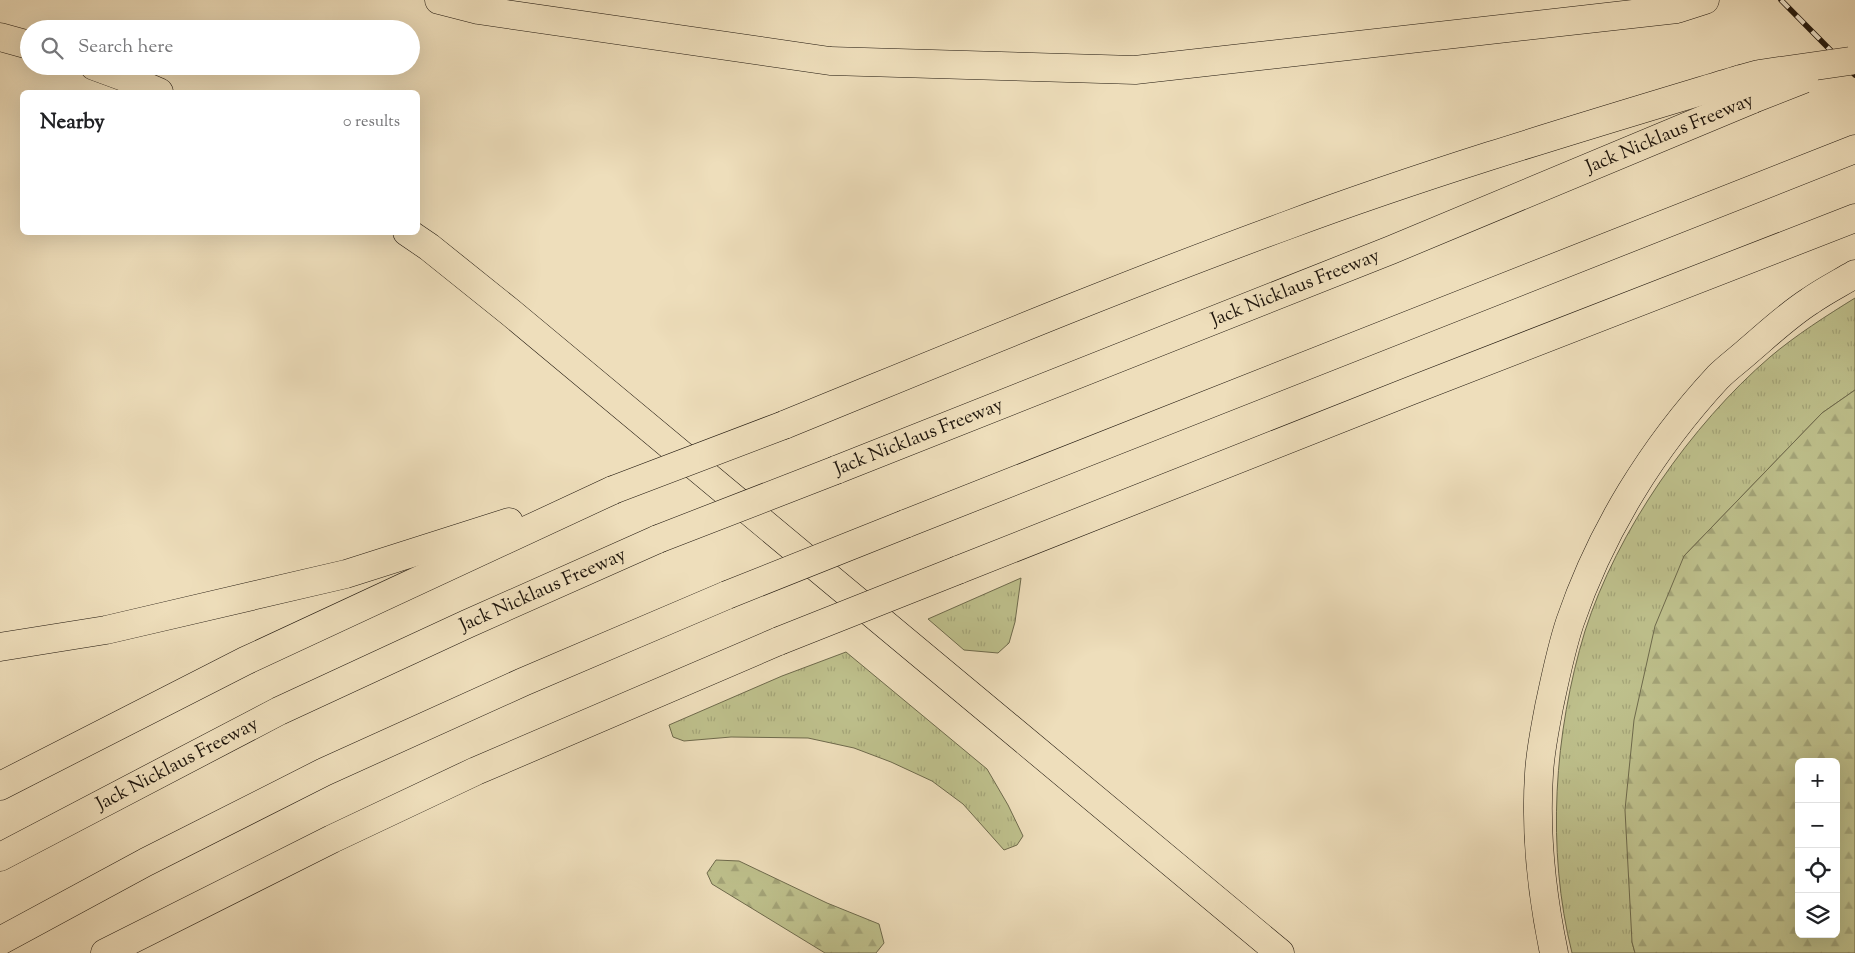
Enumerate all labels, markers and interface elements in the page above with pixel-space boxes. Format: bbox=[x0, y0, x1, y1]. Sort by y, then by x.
search box bbox=[20, 20, 420, 75]
icon: search bbox=[38, 34, 66, 62]
text: Search here bbox=[78, 34, 173, 61]
street label: Jack Nicklaus Freeway bbox=[1581, 87, 1758, 181]
text: Nearby bbox=[40, 108, 105, 138]
text: 0 results bbox=[343, 111, 400, 134]
street label: Jack Nicklaus Freeway bbox=[1206, 242, 1384, 334]
street label: Jack Nicklaus Freeway bbox=[829, 391, 1008, 483]
street label: Jack Nicklaus Freeway bbox=[454, 541, 631, 640]
street label: Jack Nicklaus Freeway bbox=[91, 710, 263, 818]
map controls bbox=[1795, 758, 1840, 938]
button: + bbox=[1795, 758, 1840, 803]
button: − bbox=[1795, 803, 1840, 848]
button: locate bbox=[1795, 848, 1840, 893]
button: layers bbox=[1795, 893, 1840, 938]

